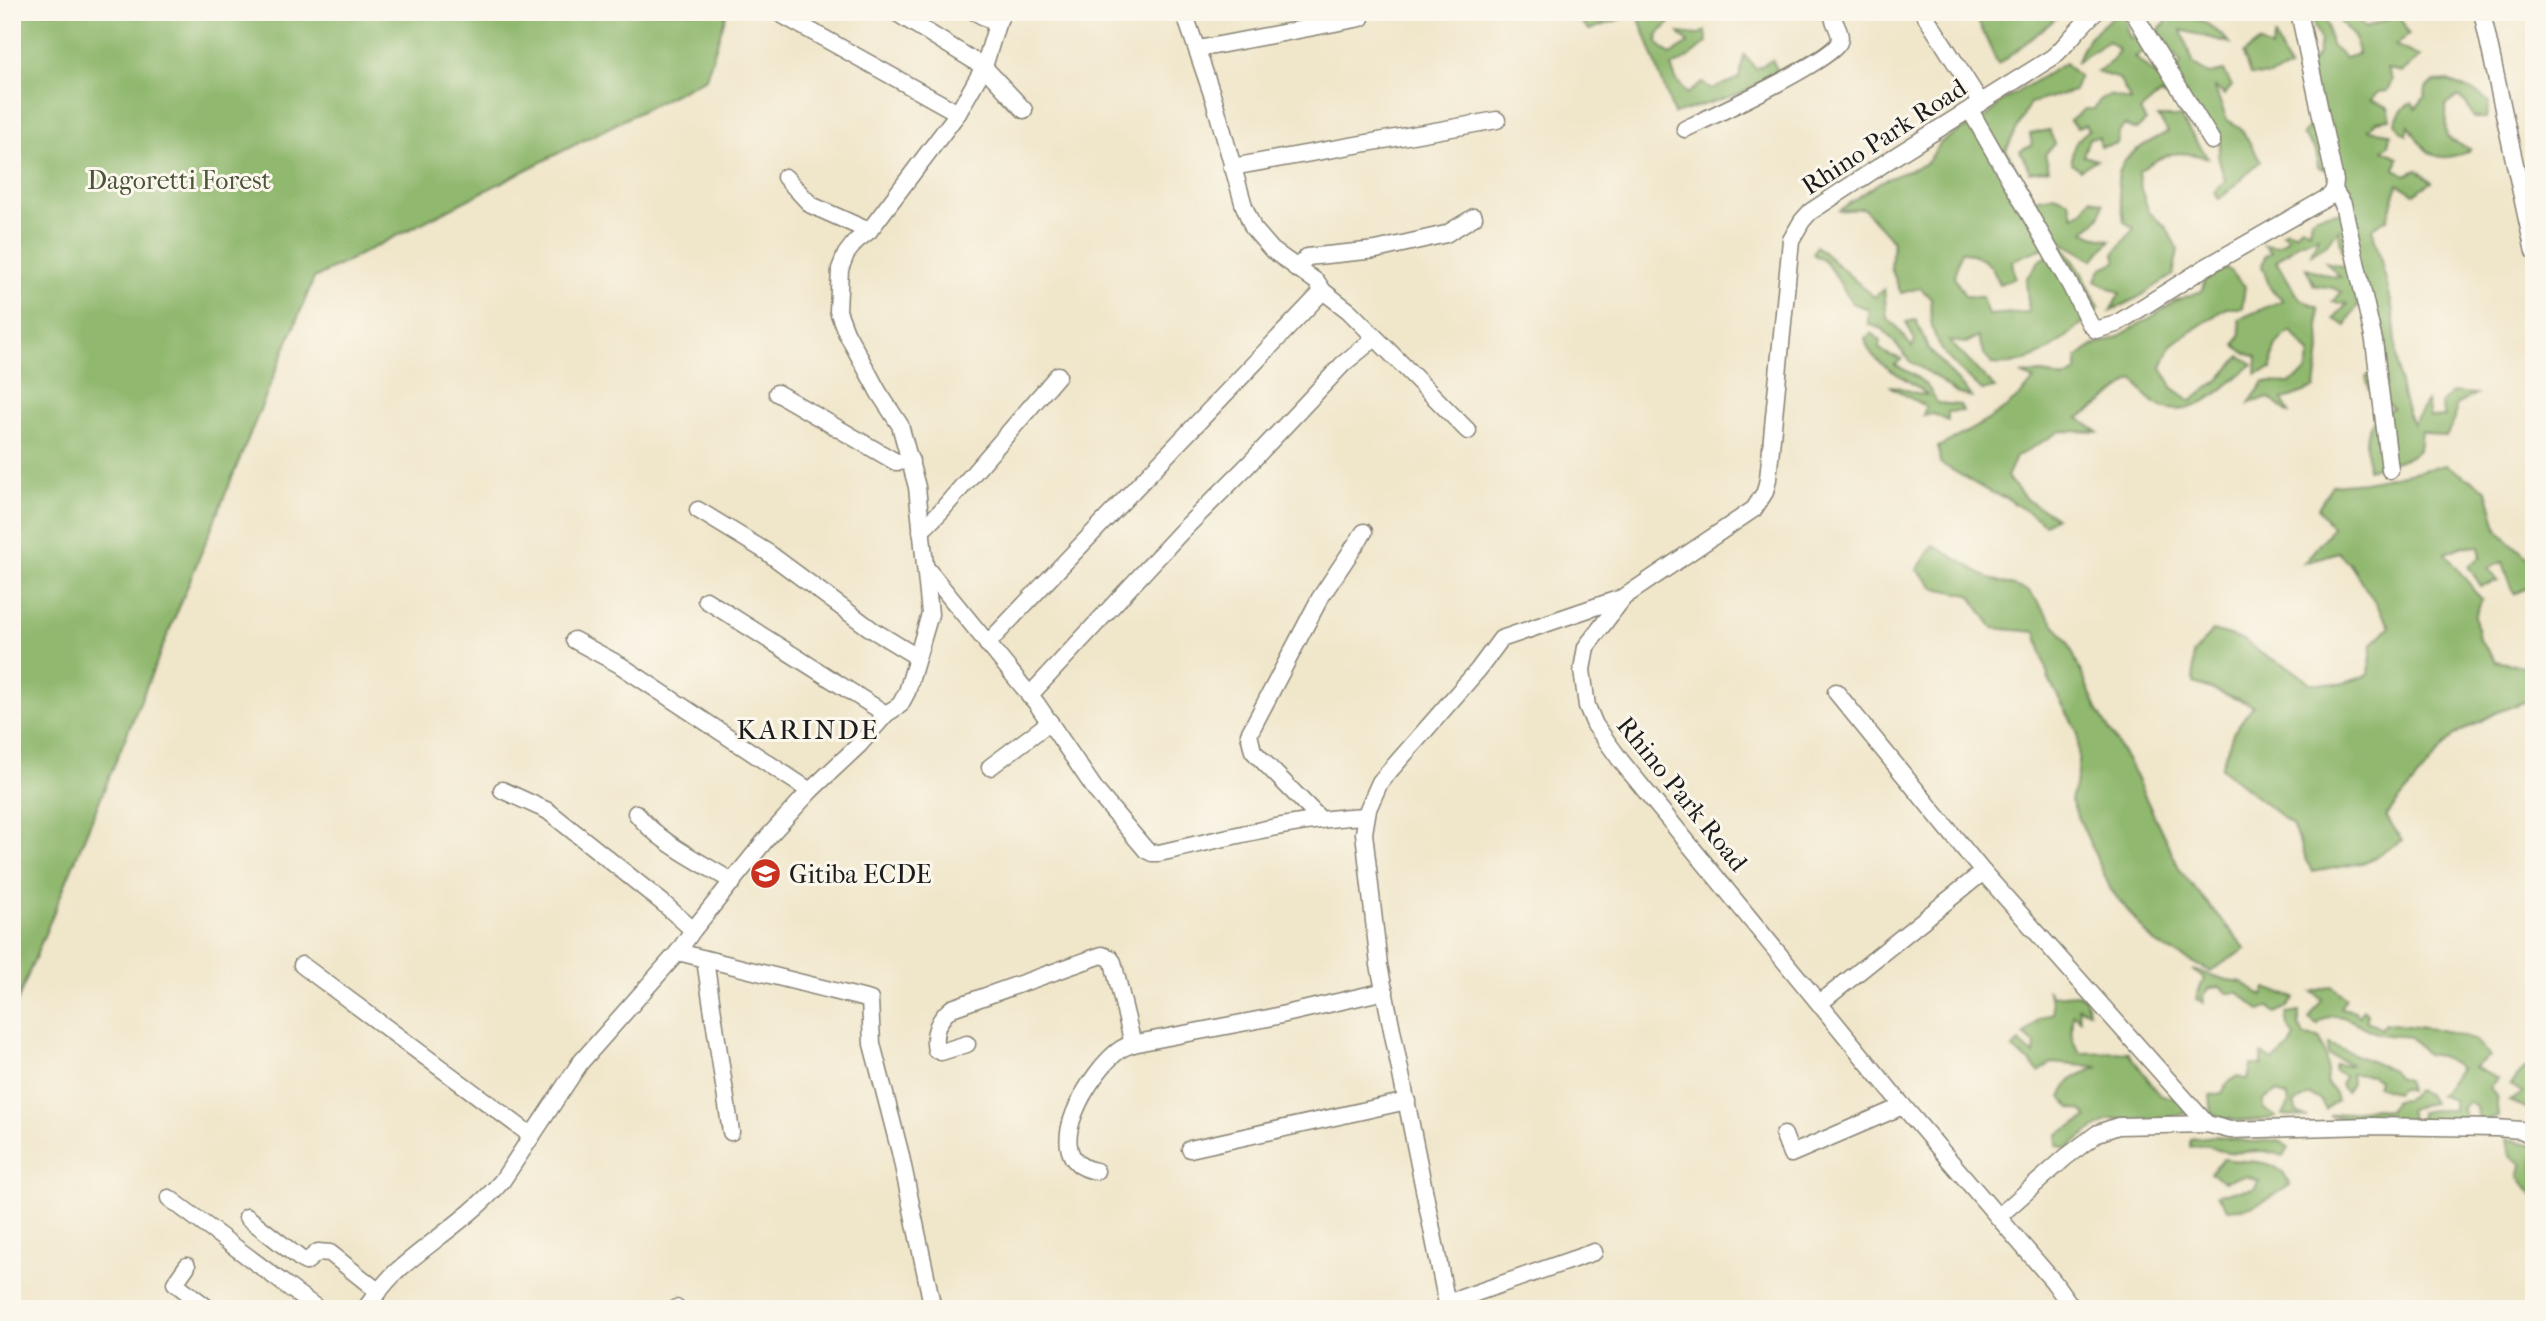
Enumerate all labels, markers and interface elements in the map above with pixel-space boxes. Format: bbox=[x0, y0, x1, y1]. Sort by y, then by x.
street label: Rhino Park Road bbox=[1796, 72, 1973, 202]
park label: Dagoretti Forest bbox=[87, 165, 272, 196]
street label: Rhino Park Road bbox=[1610, 710, 1754, 878]
district label: KARINDE bbox=[736, 713, 880, 746]
school or university icon: Gitiba ECDE bbox=[749, 857, 783, 891]
place label: Gitiba ECDE bbox=[789, 859, 932, 890]

